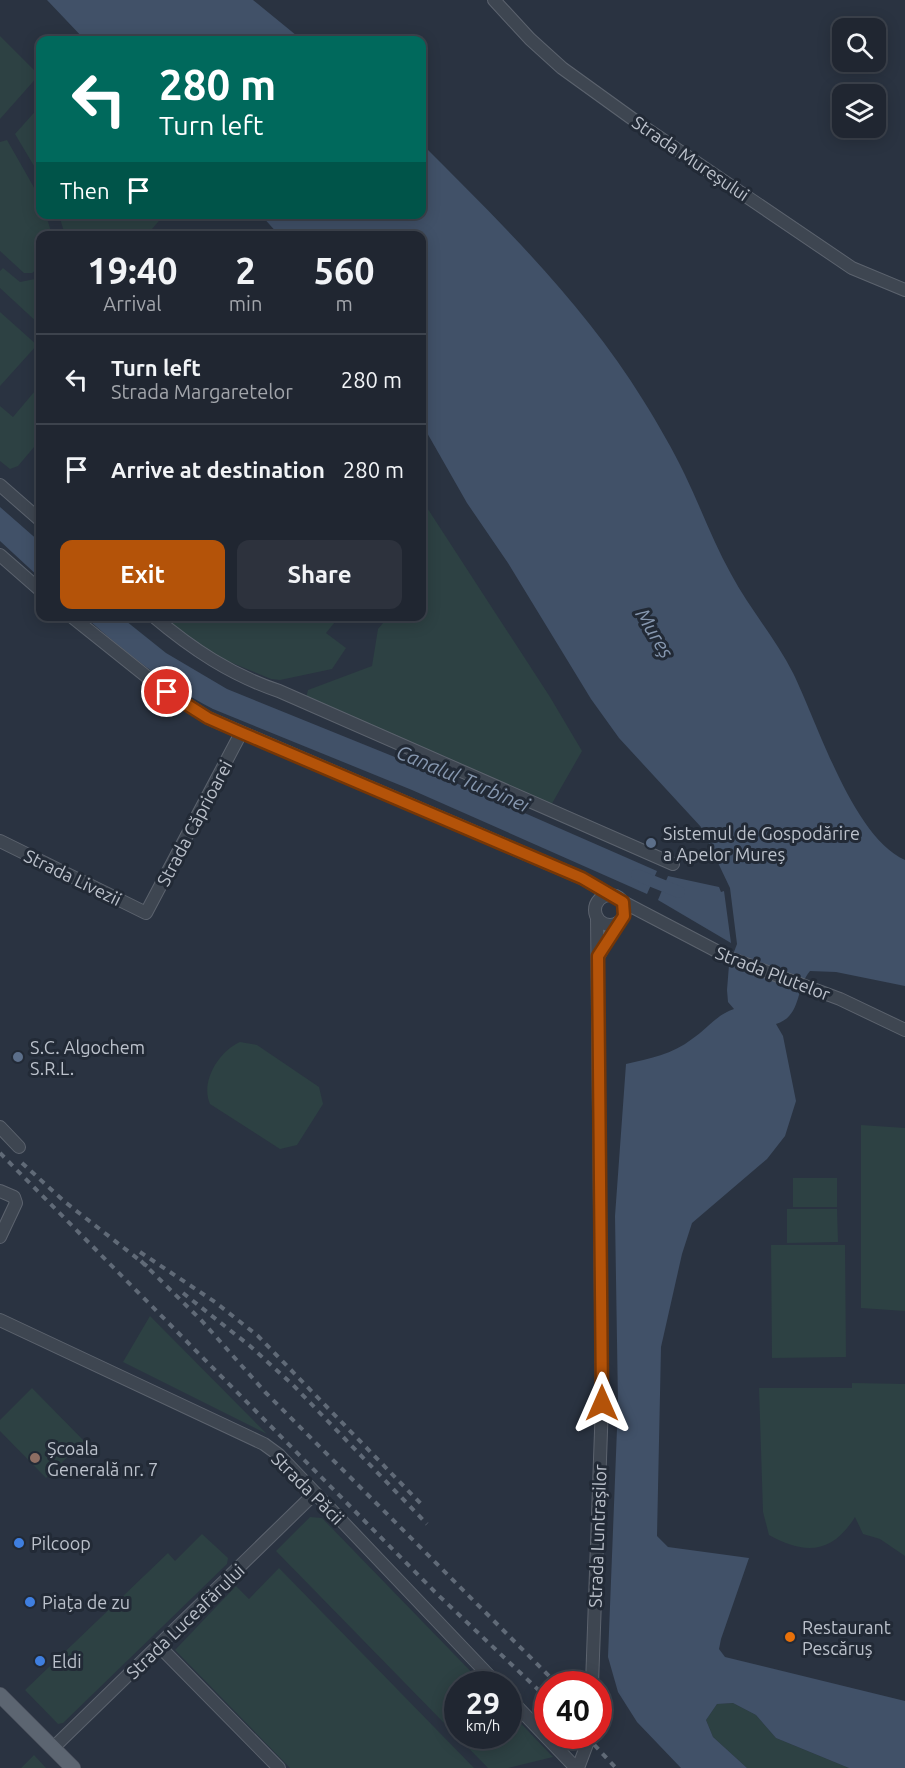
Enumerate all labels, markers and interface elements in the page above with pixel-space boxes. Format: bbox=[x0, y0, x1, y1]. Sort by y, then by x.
map controls bbox=[832, 18, 886, 138]
button: search bbox=[832, 18, 886, 72]
icon: left bbox=[60, 60, 138, 138]
text: 280 m bbox=[159, 61, 276, 108]
button: layers bbox=[832, 84, 886, 138]
text: Turn left bbox=[159, 110, 263, 140]
street label: Strada Mureșului bbox=[629, 112, 753, 204]
icon: arrive bbox=[122, 174, 155, 207]
text: Then bbox=[60, 178, 110, 203]
text: 19:40 bbox=[87, 250, 177, 291]
text: 2 bbox=[235, 250, 256, 291]
text: 560 bbox=[314, 250, 375, 291]
text: Arrival bbox=[103, 292, 162, 315]
text: min bbox=[229, 292, 262, 315]
text: m bbox=[336, 292, 353, 315]
text: Turn left bbox=[111, 355, 201, 380]
icon: left bbox=[60, 363, 93, 396]
text: 280 m bbox=[341, 367, 402, 392]
text: Strada Margaretelor bbox=[111, 380, 293, 403]
icon: arrive bbox=[60, 453, 93, 486]
text: Arrive at destination bbox=[111, 457, 325, 482]
text: 280 m bbox=[343, 457, 404, 482]
button: Exit bbox=[60, 540, 225, 609]
button: Share bbox=[237, 540, 402, 609]
water label: Mureș bbox=[631, 604, 679, 663]
pin bbox=[141, 666, 192, 717]
icon: arrive bbox=[150, 675, 183, 708]
water label: Canalul Turbinei bbox=[393, 740, 534, 817]
street label: Strada Căprioarei bbox=[152, 757, 236, 889]
place label: Sistemul de Gospodărire a Apelor Mureș bbox=[663, 823, 860, 864]
marker: Sistemul de Gospodărire a Apelor Mureș bbox=[644, 836, 658, 850]
street label: Strada Livezii bbox=[21, 845, 125, 909]
street label: Strada Plutelor bbox=[713, 942, 833, 1004]
place label: S.C. Algochem S.R.L. bbox=[30, 1037, 145, 1078]
marker: S.C. Algochem S.R.L. bbox=[11, 1050, 25, 1064]
position arrow bbox=[570, 1371, 634, 1435]
place label: Școala Generală nr. 7 bbox=[47, 1438, 158, 1479]
street label: Strada Păcii bbox=[268, 1448, 348, 1528]
marker: Școala Generală nr. 7 bbox=[28, 1451, 42, 1465]
street label: Strada Luntrașilor bbox=[585, 1464, 610, 1608]
place label: Pilcoop bbox=[31, 1533, 91, 1553]
marker: Pilcoop bbox=[12, 1536, 26, 1550]
street label: Strada Luceafărului bbox=[122, 1560, 248, 1682]
place label: Piața de zu bbox=[42, 1592, 130, 1612]
marker: Piața de zu bbox=[23, 1595, 37, 1609]
place label: Restaurant Pescăruș bbox=[802, 1617, 891, 1658]
marker: Restaurant Pescăruș bbox=[783, 1630, 797, 1644]
place label: Eldi bbox=[52, 1651, 82, 1671]
marker: Eldi bbox=[33, 1654, 47, 1668]
speed limit sign: 40 bbox=[534, 1671, 612, 1749]
text: 29 bbox=[466, 1686, 500, 1720]
text: km/h bbox=[466, 1717, 500, 1734]

